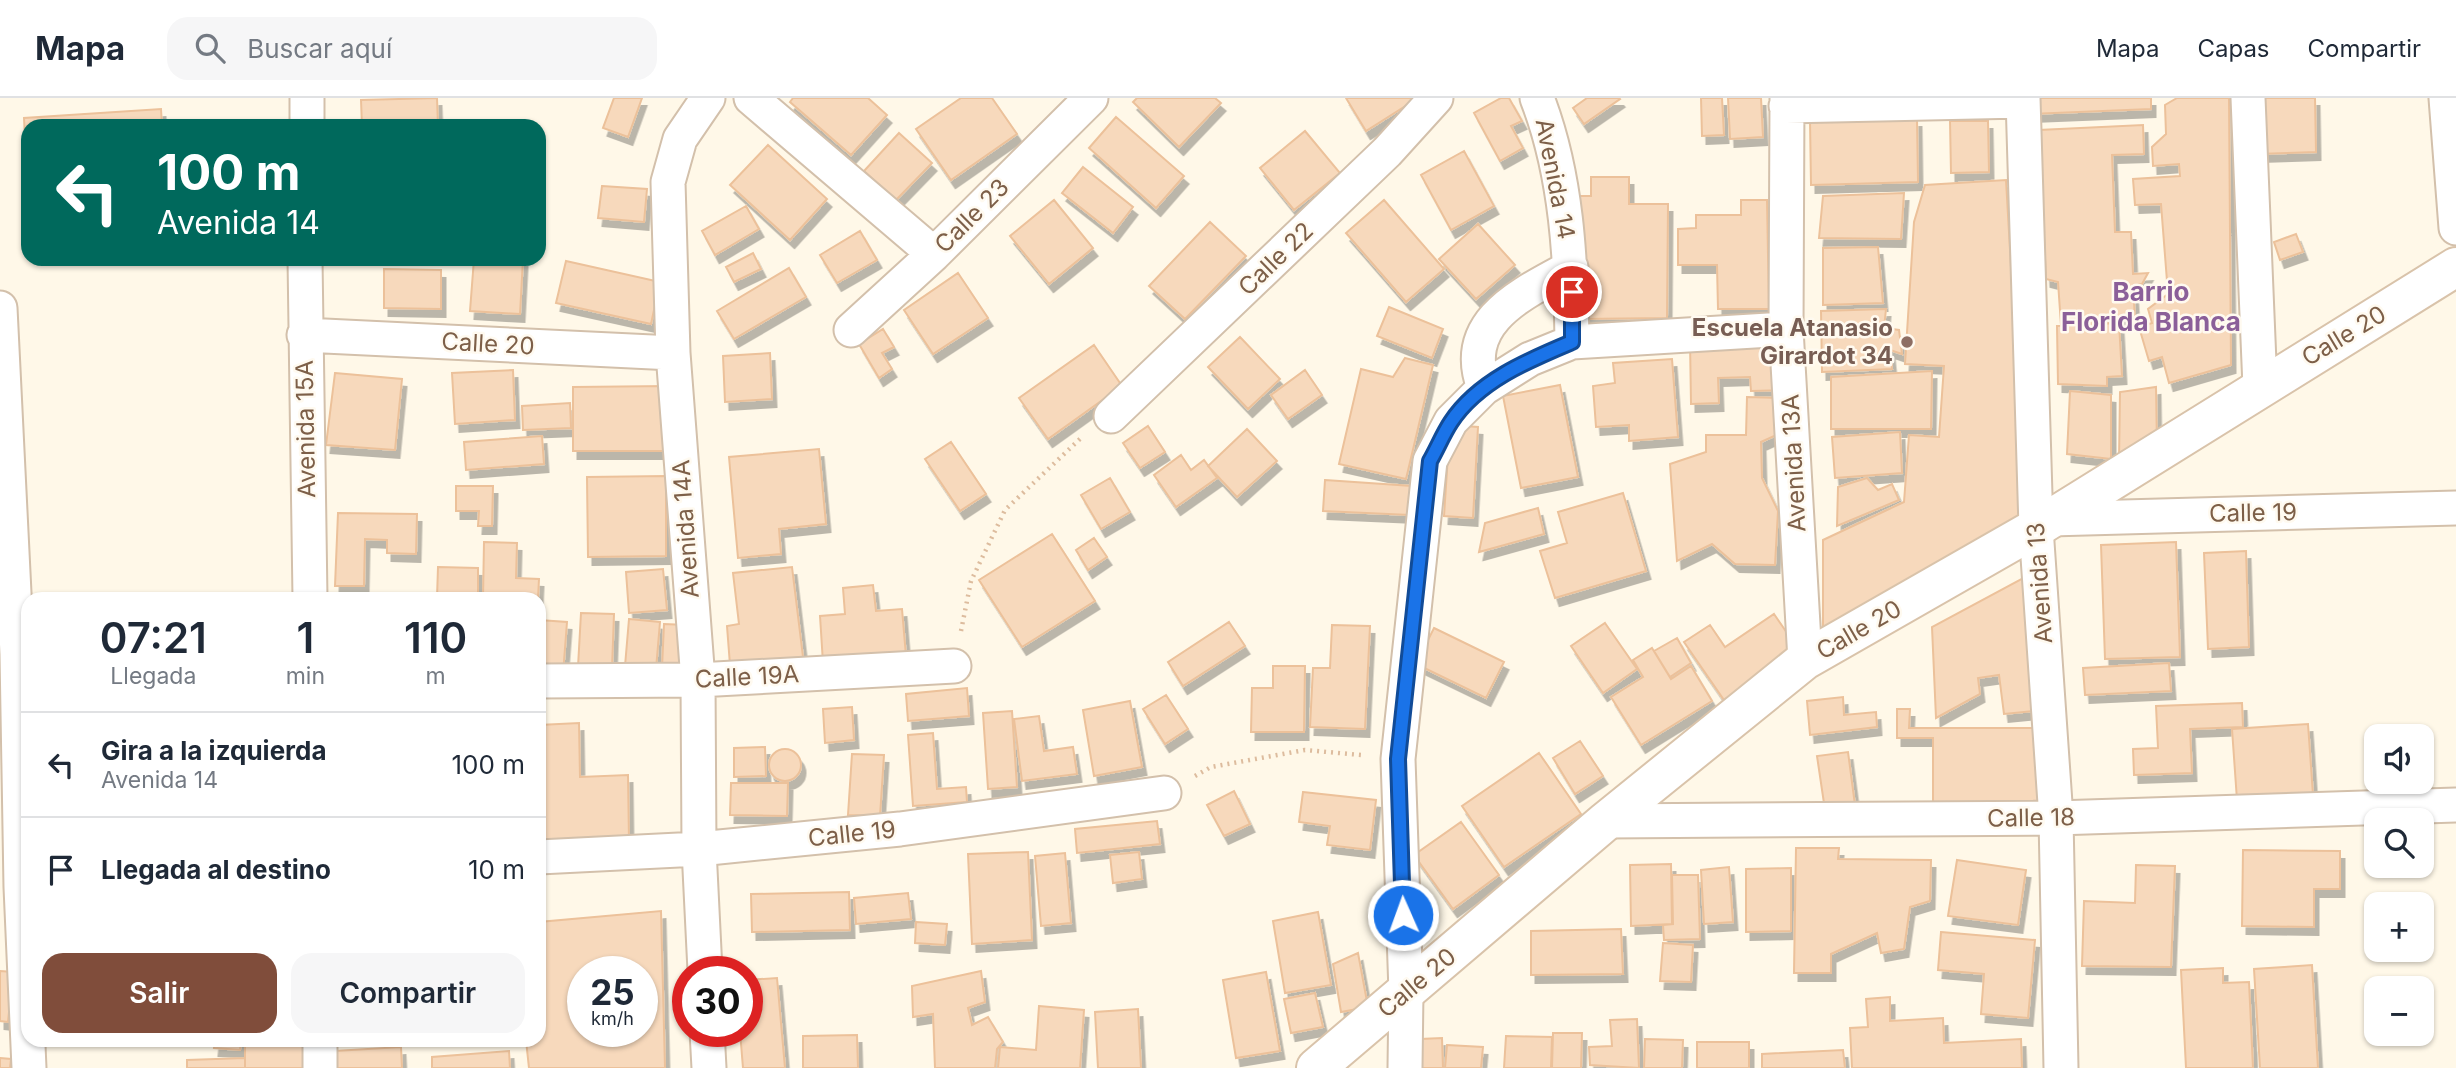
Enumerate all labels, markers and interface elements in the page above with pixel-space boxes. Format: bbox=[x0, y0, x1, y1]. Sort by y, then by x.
search box bbox=[167, 17, 657, 80]
text: Mapa bbox=[35, 28, 125, 68]
icon: search bbox=[191, 29, 229, 67]
text: Buscar aquí bbox=[247, 33, 392, 64]
text: Mapa bbox=[2096, 34, 2159, 63]
text: Capas bbox=[2197, 34, 2270, 63]
text: Compartir bbox=[2308, 34, 2421, 63]
street label: Avenida 14 bbox=[1530, 116, 1581, 242]
text: 100 m bbox=[157, 143, 301, 202]
icon: left bbox=[42, 147, 133, 238]
street label: Calle 23 bbox=[929, 173, 1015, 259]
text: Avenida 14 bbox=[157, 203, 320, 242]
street label: Calle 22 bbox=[1232, 216, 1319, 301]
pin bbox=[1542, 262, 1602, 322]
icon: arrive bbox=[1553, 273, 1591, 311]
district label: Barrio Florida Blanca bbox=[2061, 276, 2241, 337]
street label: Calle 20 bbox=[2296, 299, 2391, 372]
place label: Escuela Atanasio Girardot 34 bbox=[1692, 313, 1893, 370]
street label: Calle 20 bbox=[441, 327, 535, 360]
marker: Escuela Atanasio Girardot 34 bbox=[1899, 334, 1915, 350]
street label: Avenida 15A bbox=[290, 360, 321, 498]
street label: Avenida 13A bbox=[1775, 393, 1812, 533]
street label: Avenida 14A bbox=[666, 459, 705, 599]
street label: Calle 19 bbox=[2209, 497, 2297, 528]
street label: Avenida 13 bbox=[2021, 521, 2058, 645]
street label: Calle 20 bbox=[1811, 594, 1906, 665]
text: 07:21 bbox=[100, 612, 207, 663]
text: 1 bbox=[296, 612, 314, 663]
text: 110 bbox=[404, 612, 467, 663]
street label: Calle 19A bbox=[694, 659, 800, 694]
text: Llegada bbox=[110, 662, 196, 690]
text: min bbox=[286, 662, 325, 690]
text: m bbox=[425, 662, 446, 690]
map controls bbox=[2364, 724, 2434, 1046]
button: sound bbox=[2364, 724, 2434, 794]
text: Gira a la izquierda bbox=[101, 735, 327, 766]
icon: left bbox=[42, 746, 80, 784]
text: 100 m bbox=[452, 749, 525, 780]
text: Avenida 14 bbox=[101, 766, 218, 794]
street label: Calle 18 bbox=[1987, 802, 2075, 833]
button: search bbox=[2364, 808, 2434, 878]
street label: Calle 19 bbox=[807, 814, 897, 853]
icon: arrive bbox=[42, 851, 80, 889]
text: Llegada al destino bbox=[101, 854, 331, 885]
text: 10 m bbox=[468, 854, 525, 885]
position arrow bbox=[1366, 878, 1440, 952]
button: + bbox=[2364, 892, 2434, 962]
street label: Calle 20 bbox=[1372, 942, 1462, 1024]
button: Salir bbox=[42, 953, 277, 1033]
button: Compartir bbox=[291, 953, 525, 1033]
speed limit sign: 30 bbox=[672, 956, 763, 1047]
text: 25 bbox=[590, 971, 635, 1013]
button: − bbox=[2364, 976, 2434, 1046]
text: km/h bbox=[591, 1008, 634, 1029]

